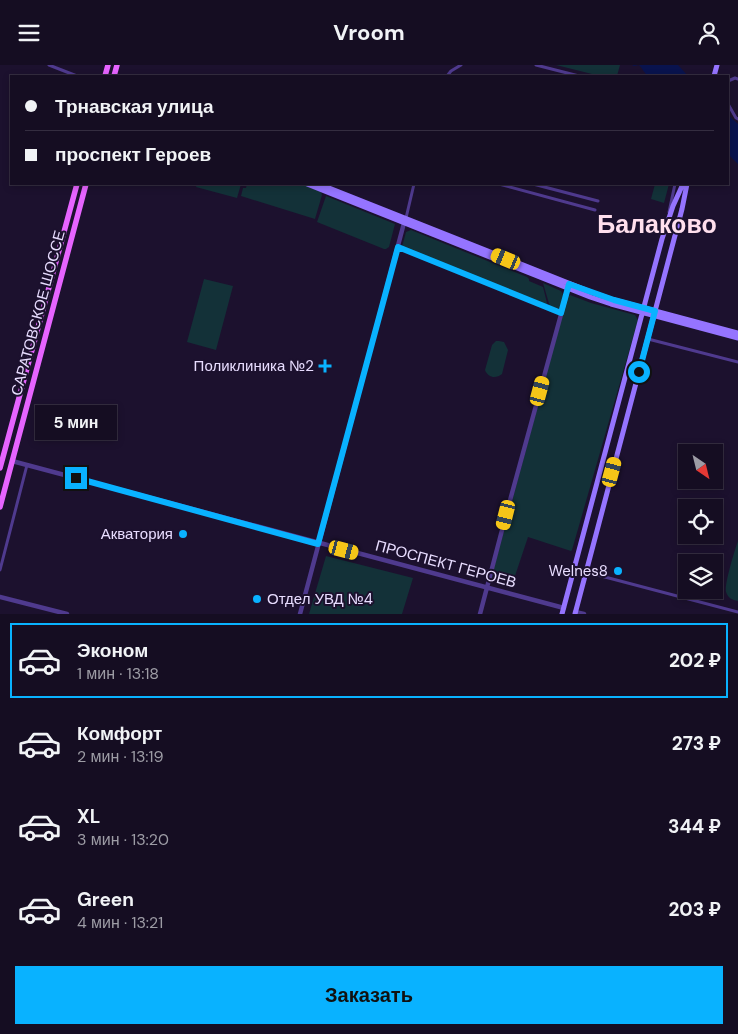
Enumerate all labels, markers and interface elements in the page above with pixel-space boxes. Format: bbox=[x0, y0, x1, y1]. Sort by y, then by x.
text: Vroom bbox=[333, 18, 405, 47]
icon: menu bbox=[15, 19, 43, 47]
icon: person bbox=[695, 19, 723, 47]
text: Трнавская улица bbox=[55, 94, 213, 119]
text: проспект Героев bbox=[55, 142, 211, 167]
district label: Балаково bbox=[597, 208, 717, 241]
street label: САРАТОВСКОЕ ШОССЕ bbox=[6, 228, 70, 398]
car bbox=[489, 246, 522, 272]
place label: Поликлиника №2 bbox=[194, 356, 314, 376]
marker: Поликлиника №2 bbox=[318, 359, 332, 373]
route start bbox=[628, 361, 650, 383]
car bbox=[528, 375, 551, 407]
callout: 5 мин bbox=[35, 405, 117, 441]
text: 5 мин bbox=[53, 412, 99, 433]
north arrow bbox=[678, 444, 722, 489]
map controls bbox=[678, 444, 723, 599]
car bbox=[600, 456, 623, 488]
route end bbox=[65, 467, 87, 489]
car bbox=[495, 499, 516, 531]
button: locate bbox=[678, 499, 723, 544]
place label: Акватория bbox=[101, 524, 173, 544]
marker: Акватория bbox=[177, 528, 189, 540]
street label: ПРОСПЕКТ ГЕРОЕВ bbox=[373, 536, 519, 592]
car bbox=[327, 539, 360, 561]
button: layers bbox=[678, 554, 723, 599]
place label: Welnes8 bbox=[549, 561, 608, 581]
marker: Welnes8 bbox=[612, 565, 624, 577]
place label: Отдел УВД №4 bbox=[267, 589, 373, 609]
marker: Отдел УВД №4 bbox=[251, 593, 263, 605]
icon: car bbox=[17, 638, 62, 683]
text: Эконом bbox=[77, 638, 148, 663]
text: 202 ₽ bbox=[669, 648, 721, 673]
text: 1 мин · 13:18 bbox=[77, 663, 159, 684]
icon: car bbox=[17, 721, 62, 766]
text: Комфорт bbox=[77, 721, 162, 746]
text: 273 ₽ bbox=[672, 731, 721, 756]
text: 2 мин · 13:19 bbox=[77, 746, 164, 767]
icon: car bbox=[17, 804, 62, 849]
text: XL bbox=[77, 804, 100, 829]
text: 344 ₽ bbox=[668, 814, 721, 839]
text: 3 мин · 13:20 bbox=[77, 829, 169, 850]
icon: car bbox=[17, 887, 62, 932]
text: Green bbox=[77, 887, 134, 912]
text: 203 ₽ bbox=[668, 897, 721, 922]
text: 4 мин · 13:21 bbox=[77, 912, 163, 933]
button: Заказать bbox=[15, 966, 723, 1024]

